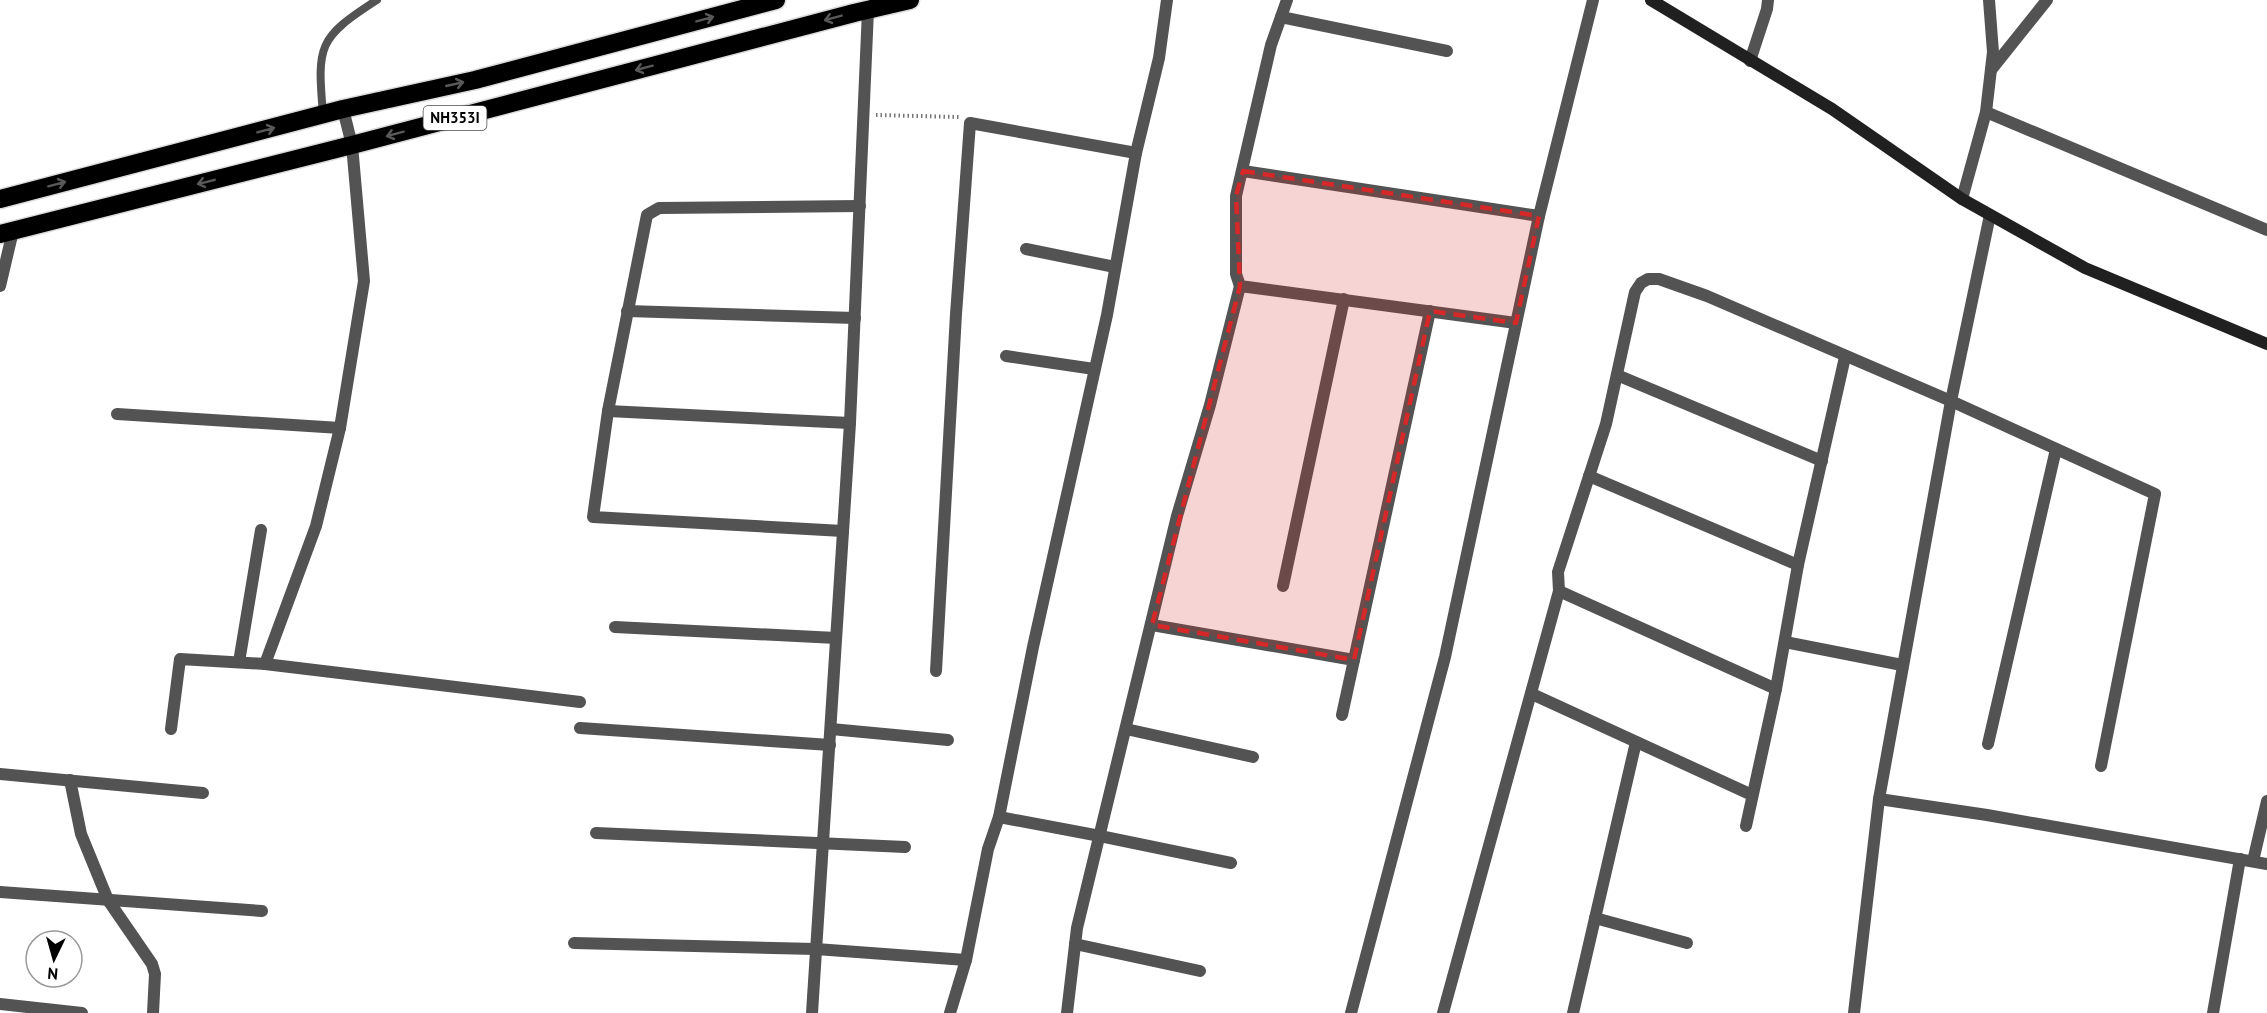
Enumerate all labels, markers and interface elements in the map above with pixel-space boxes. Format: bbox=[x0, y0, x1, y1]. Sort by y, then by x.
one-way arrow bbox=[695, 12, 714, 24]
one-way arrow bbox=[823, 13, 842, 25]
one-way arrow bbox=[635, 63, 654, 74]
one-way arrow bbox=[446, 78, 465, 90]
road number: NH353I bbox=[424, 106, 486, 130]
one-way arrow bbox=[256, 124, 275, 135]
one-way arrow bbox=[385, 129, 404, 140]
one-way arrow bbox=[196, 177, 215, 189]
one-way arrow bbox=[47, 178, 66, 189]
north arrow bbox=[24, 929, 84, 989]
text: N bbox=[47, 964, 59, 984]

